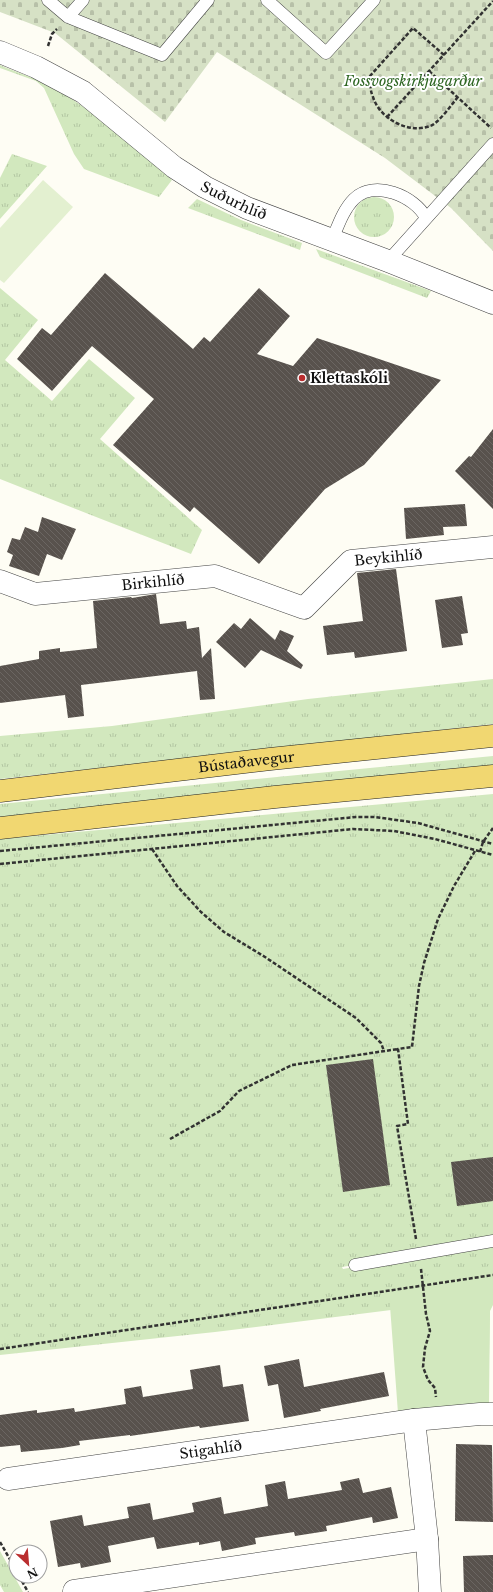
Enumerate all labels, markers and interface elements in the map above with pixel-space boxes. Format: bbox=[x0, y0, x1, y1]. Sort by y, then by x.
park label: Fossvogskirkjugarður bbox=[343, 72, 483, 90]
street label: Suðurhlíð bbox=[198, 177, 270, 224]
place label: Klettaskóli bbox=[310, 369, 388, 387]
marker: Klettaskóli bbox=[297, 373, 307, 383]
street label: Beykihlíð bbox=[353, 545, 424, 570]
street label: Birkihlíð bbox=[121, 570, 186, 594]
street label: Bústaðavegur bbox=[197, 748, 296, 776]
street label: Stigahlíð bbox=[178, 1436, 243, 1463]
north arrow bbox=[8, 1544, 48, 1584]
text: N bbox=[24, 1564, 40, 1582]

